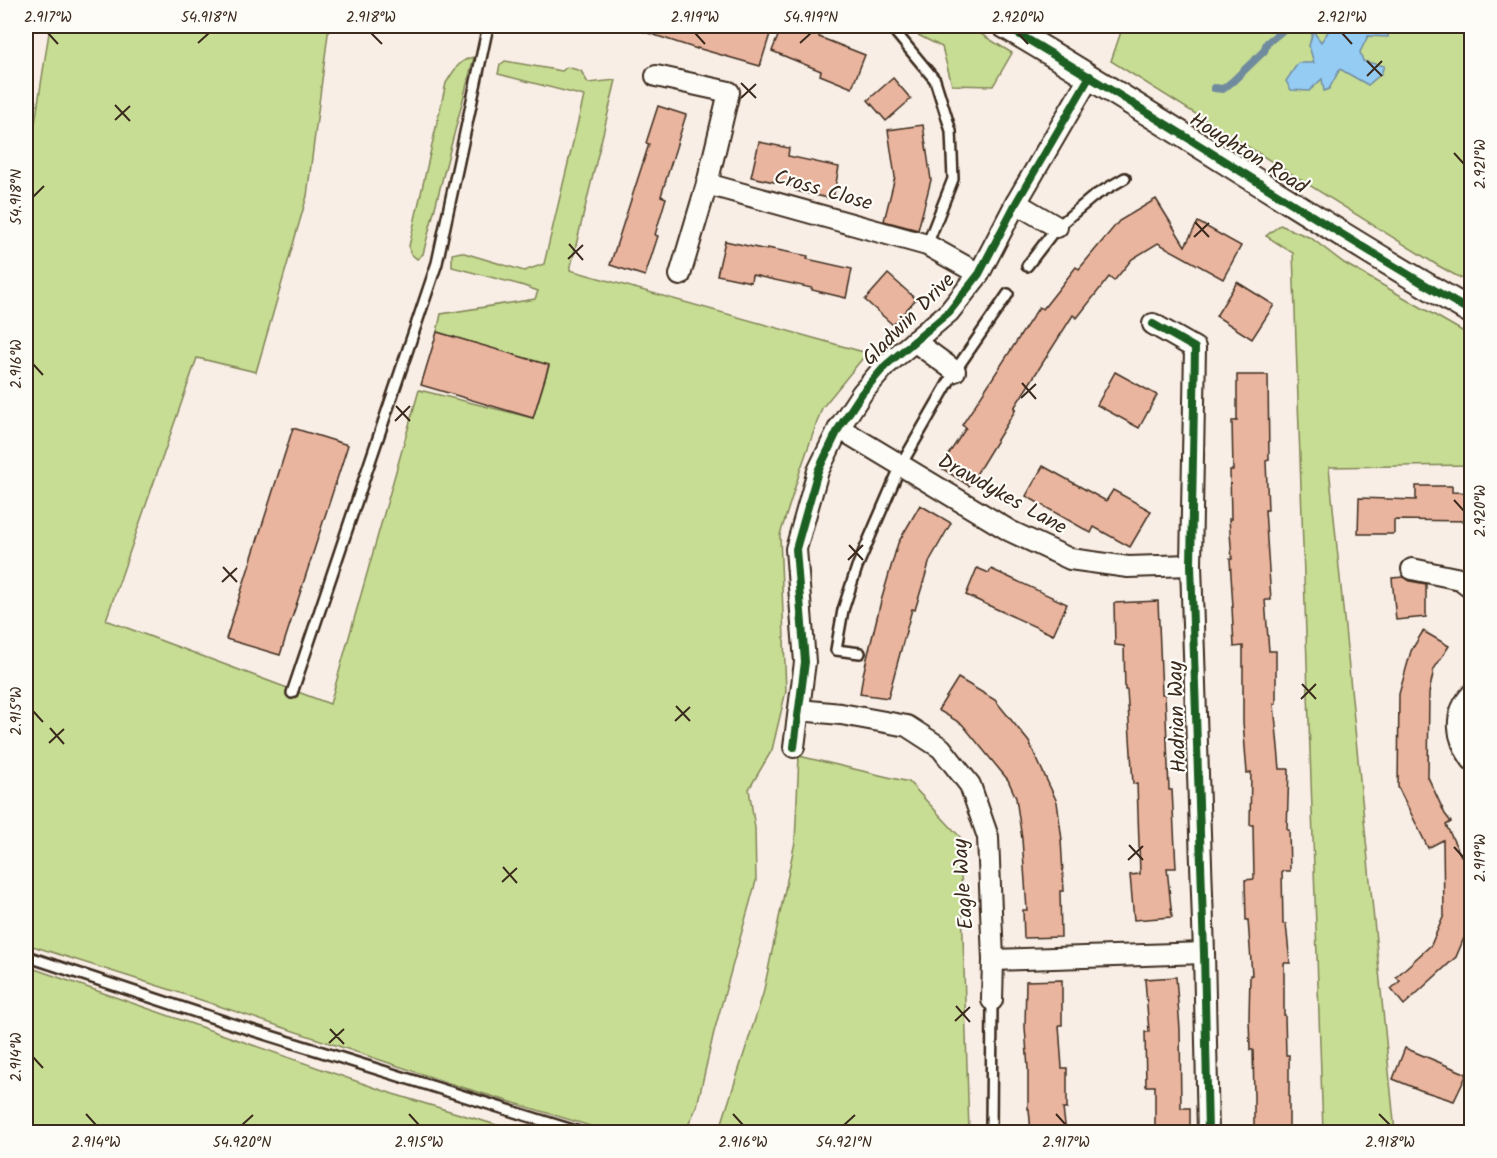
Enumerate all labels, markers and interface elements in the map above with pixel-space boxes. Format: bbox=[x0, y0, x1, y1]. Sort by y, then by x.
text: 2.917°W bbox=[24, 6, 72, 30]
text: 54.918°N bbox=[181, 6, 237, 30]
text: 2.918°W bbox=[346, 6, 396, 30]
text: 2.919°W bbox=[671, 6, 719, 30]
text: 54.919°N bbox=[784, 6, 838, 30]
text: 2.920°W bbox=[992, 6, 1045, 30]
text: 2.921°W bbox=[1317, 6, 1367, 30]
street label: Houghton Road bbox=[1182, 104, 1314, 204]
text: 2.921°W bbox=[1469, 139, 1493, 189]
street label: Cross Close bbox=[770, 161, 877, 221]
text: 54.918°N bbox=[5, 169, 29, 225]
street label: Gladwin Drive bbox=[855, 265, 964, 374]
text: 2.916°W bbox=[5, 339, 29, 389]
street label: Drawdykes Lane bbox=[931, 446, 1073, 544]
text: 2.920°W bbox=[1469, 484, 1493, 537]
street label: Hadrian Way bbox=[1160, 660, 1196, 774]
text: 2.915°W bbox=[5, 686, 29, 736]
text: 2.919°W bbox=[1469, 834, 1493, 882]
street label: Eagle Way bbox=[944, 837, 984, 931]
text: 2.914°W bbox=[5, 1032, 29, 1082]
text: 2.914°W bbox=[71, 1131, 121, 1155]
text: 54.920°N bbox=[213, 1131, 271, 1155]
text: 2.915°W bbox=[394, 1131, 444, 1155]
text: 2.916°W bbox=[718, 1131, 768, 1155]
text: 54.921°N bbox=[816, 1131, 872, 1155]
text: 2.917°W bbox=[1042, 1131, 1090, 1155]
text: 2.918°W bbox=[1365, 1131, 1415, 1155]

